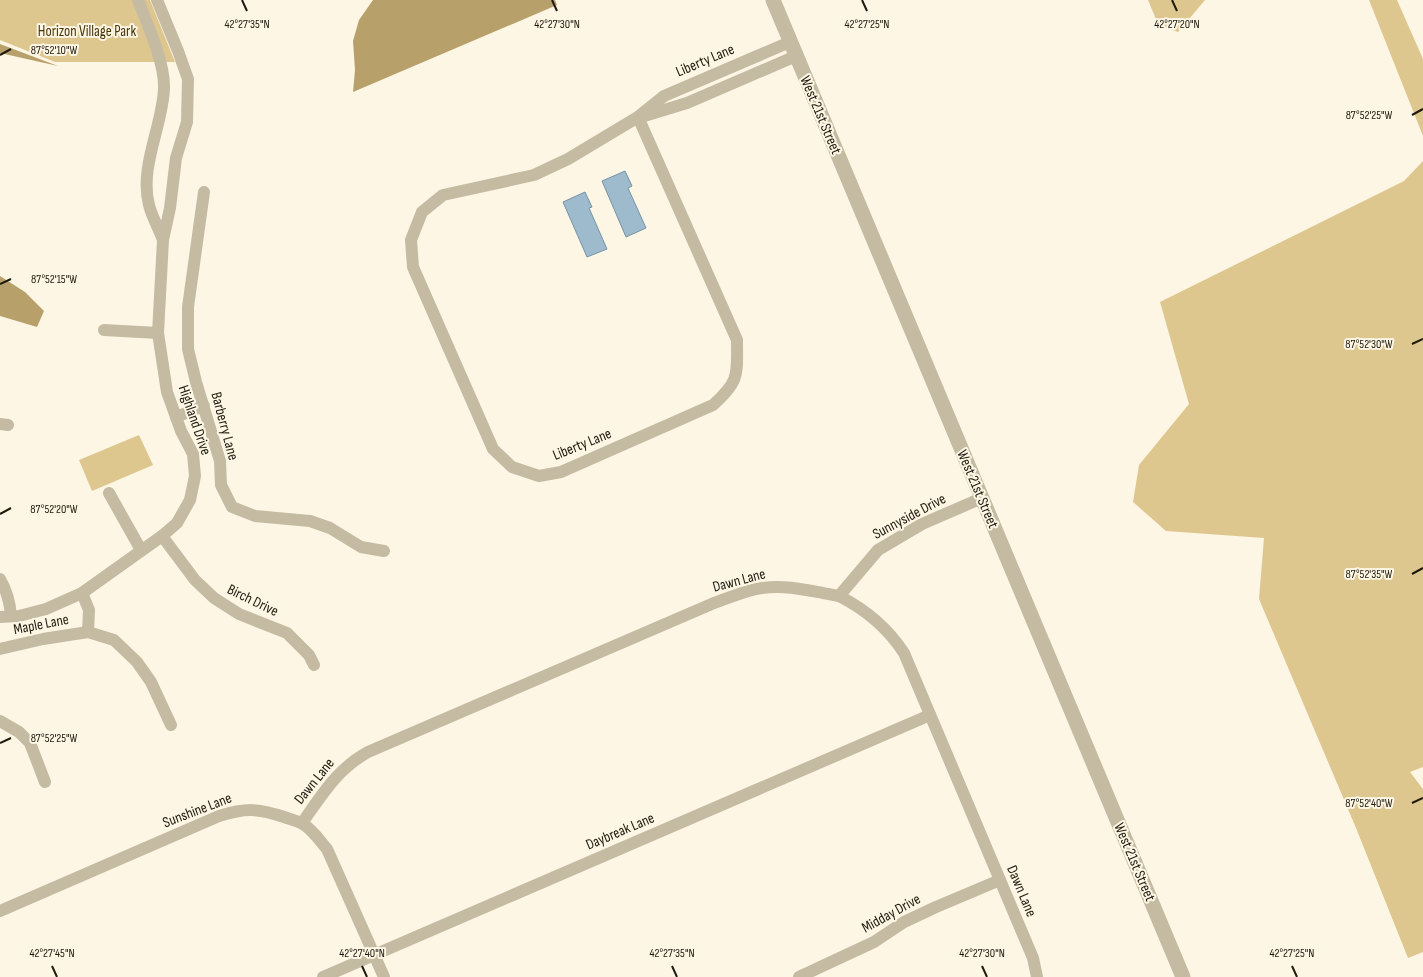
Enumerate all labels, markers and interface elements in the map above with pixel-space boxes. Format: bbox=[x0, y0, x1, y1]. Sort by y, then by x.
text: 42°27'35"N bbox=[224, 17, 270, 32]
text: 42°27'30"N bbox=[534, 17, 580, 32]
text: 42°27'25"N bbox=[845, 17, 889, 32]
text: 42°27'20"N bbox=[1154, 17, 1200, 32]
park label: Horizon Village Park bbox=[38, 22, 136, 41]
street label: Liberty Lane bbox=[673, 40, 737, 81]
text: 87°52'10"W bbox=[31, 43, 77, 58]
street label: West 21st Street bbox=[796, 73, 846, 158]
text: 87°52'25"W bbox=[1346, 108, 1393, 123]
text: 87°52'15"W bbox=[31, 272, 77, 287]
text: 87°52'30"W bbox=[1345, 337, 1393, 352]
street label: Highland Drive bbox=[174, 383, 215, 458]
street label: Barberry Lane bbox=[206, 390, 243, 462]
street label: Liberty Lane bbox=[550, 424, 614, 465]
street label: West 21st Street bbox=[953, 447, 1003, 532]
street label: Sunnyside Drive bbox=[869, 489, 949, 544]
text: 87°52'20"W bbox=[30, 502, 78, 517]
street label: Dawn Lane bbox=[711, 564, 768, 597]
text: 87°52'35"W bbox=[1346, 567, 1393, 582]
street label: Birch Drive bbox=[224, 580, 281, 621]
street label: Maple Lane bbox=[12, 610, 70, 639]
text: 87°52'25"W bbox=[31, 731, 78, 746]
street label: Dawn Lane bbox=[290, 754, 339, 808]
street label: Sunshine Lane bbox=[160, 789, 234, 832]
text: 87°52'40"W bbox=[1345, 796, 1393, 811]
street label: Daybreak Lane bbox=[583, 809, 657, 854]
street label: West 21st Street bbox=[1110, 820, 1160, 905]
street label: Dawn Lane bbox=[1002, 863, 1041, 920]
street label: Midday Drive bbox=[859, 890, 924, 937]
text: 42°27'45"N bbox=[29, 946, 75, 961]
text: 42°27'40"N bbox=[339, 946, 385, 961]
text: 42°27'35"N bbox=[649, 946, 695, 961]
text: 42°27'30"N bbox=[959, 946, 1005, 961]
text: 42°27'25"N bbox=[1270, 946, 1314, 961]

